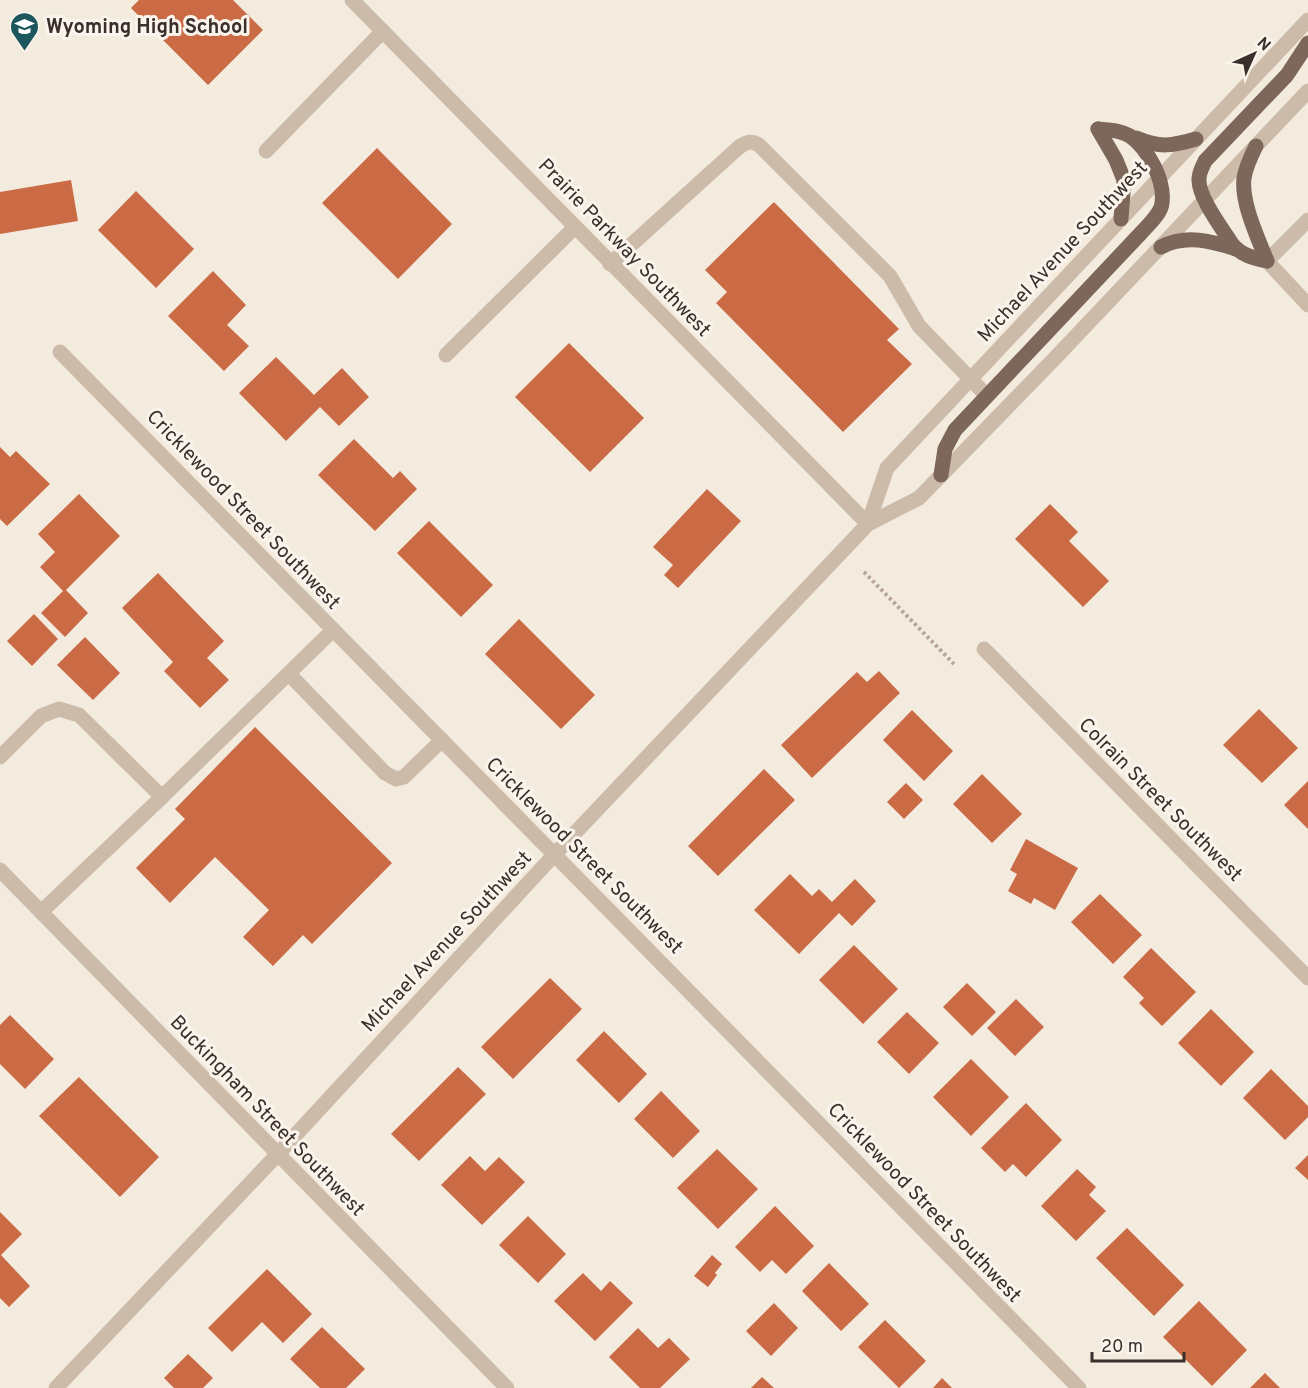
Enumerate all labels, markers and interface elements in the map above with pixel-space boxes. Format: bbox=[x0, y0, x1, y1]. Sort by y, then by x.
school or university icon: Wyoming High School bbox=[9, 10, 41, 52]
place label: Wyoming High School bbox=[46, 15, 248, 41]
north arrow bbox=[1224, 24, 1284, 84]
text: N bbox=[1252, 34, 1274, 56]
street label: Prairie Parkway Southwest bbox=[531, 154, 716, 343]
street label: Michael Avenue Southwest bbox=[973, 156, 1154, 348]
street label: Cricklewood Street Southwest bbox=[140, 405, 345, 616]
street label: Colrain Street Southwest bbox=[1072, 713, 1247, 888]
street label: Cricklewood Street Southwest bbox=[479, 752, 688, 961]
street label: Michael Avenue Southwest bbox=[357, 846, 538, 1038]
street label: Buckingham Street Southwest bbox=[163, 1010, 370, 1223]
street label: Cricklewood Street Southwest bbox=[821, 1098, 1026, 1309]
scale bar bbox=[1092, 1325, 1184, 1363]
text: 20 m bbox=[1101, 1336, 1143, 1359]

